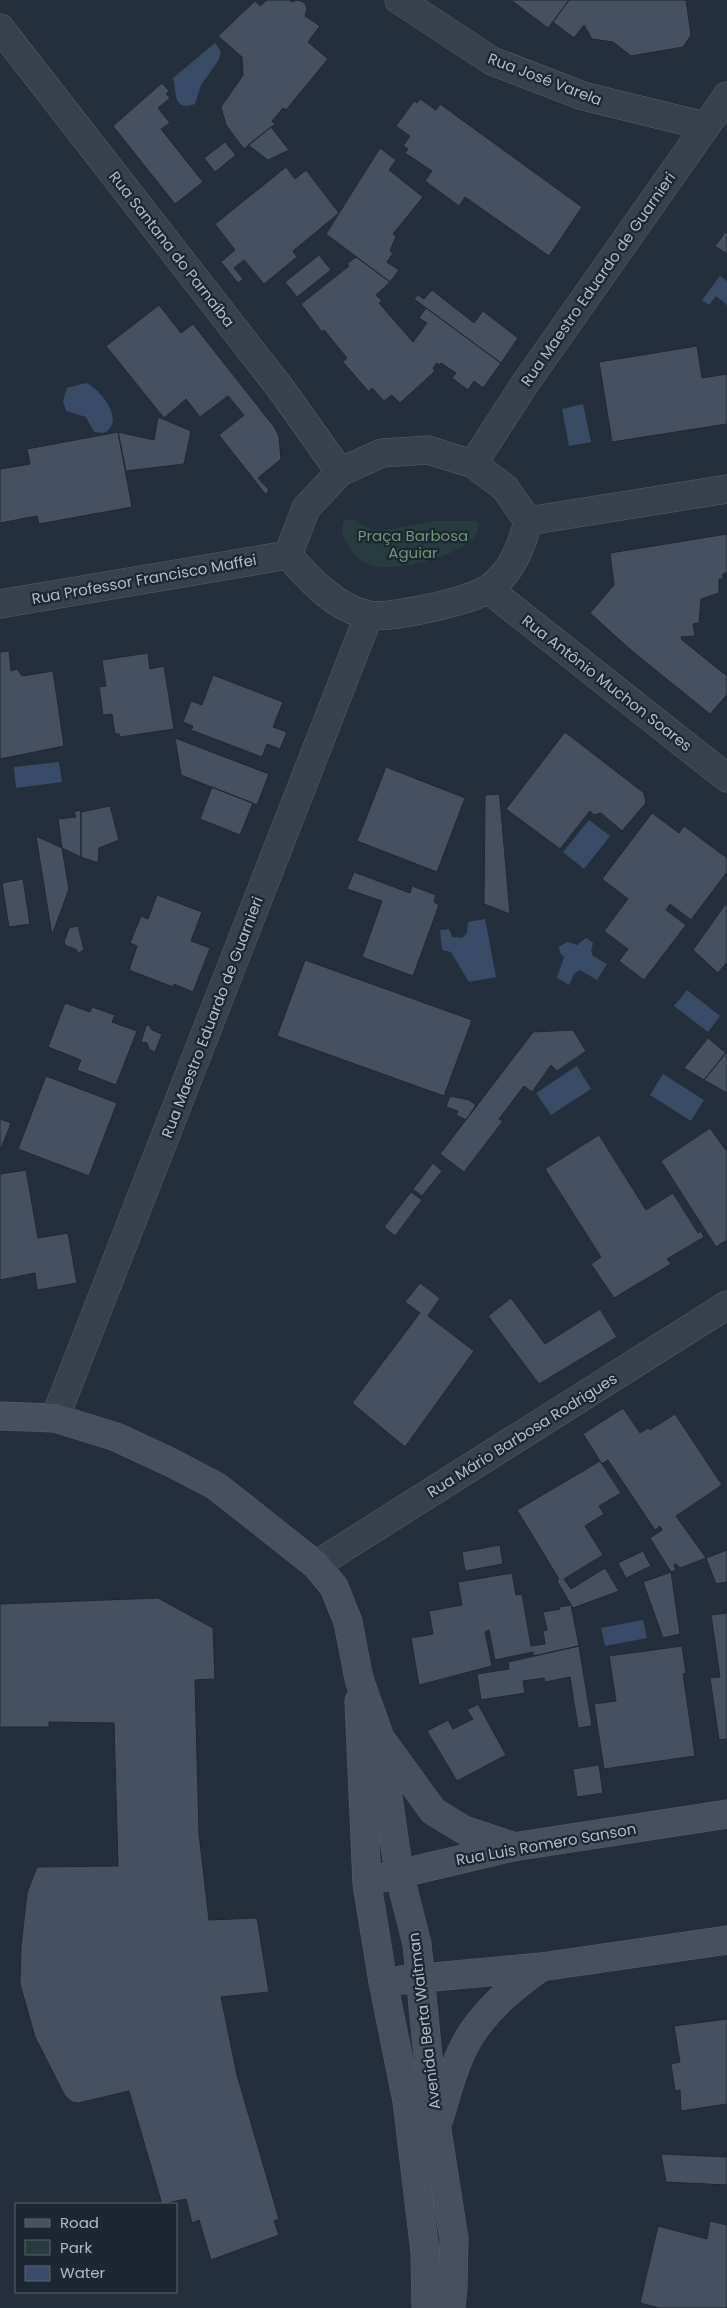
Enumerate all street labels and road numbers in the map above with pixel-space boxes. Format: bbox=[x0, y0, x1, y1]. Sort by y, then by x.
street label: Rua José Varela bbox=[485, 48, 605, 110]
street label: Rua Santana do Parnaíba bbox=[104, 167, 240, 331]
street label: Rua Maestro Eduardo de Guarnieri bbox=[516, 168, 680, 390]
street label: Rua Professor Francisco Maffei bbox=[30, 549, 258, 609]
street label: Rua Antônio Muchon Soares bbox=[518, 610, 696, 756]
street label: Rua Maestro Eduardo de Guarnieri bbox=[156, 893, 268, 1141]
street label: Rua Mário Barbosa Rodrigues bbox=[423, 1368, 621, 1502]
street label: Rua Luis Romero Sanson bbox=[454, 1818, 638, 1870]
street label: Avenida Berta Waitman bbox=[403, 1931, 445, 2111]

